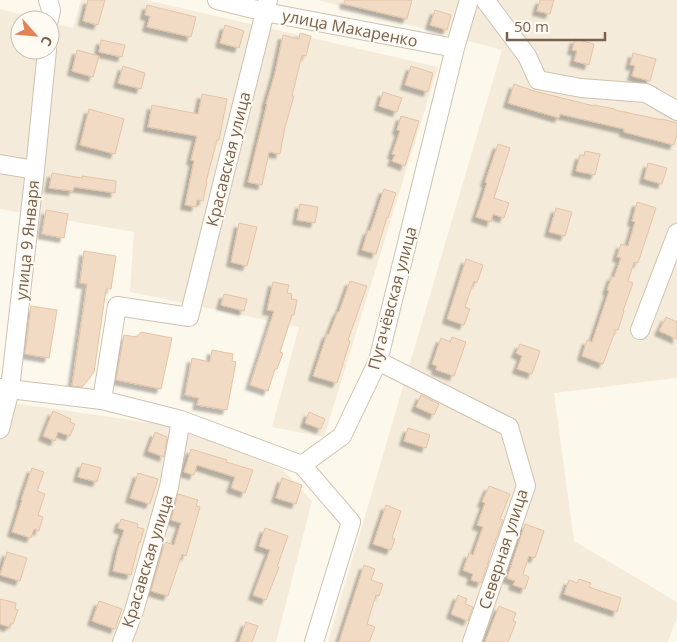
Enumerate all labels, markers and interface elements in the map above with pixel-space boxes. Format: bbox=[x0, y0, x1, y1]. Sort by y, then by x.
street label: улица Макаренко bbox=[280, 4, 420, 52]
north arrow bbox=[10, 10, 60, 60]
scale bar bbox=[507, 10, 604, 42]
text: 50 m bbox=[514, 16, 549, 36]
text: С bbox=[37, 33, 58, 49]
street label: Красавская улица bbox=[201, 89, 255, 229]
street label: улица 9 Января bbox=[10, 179, 44, 301]
street label: Пугачёвская улица bbox=[362, 224, 422, 372]
street label: Северная улица bbox=[473, 486, 533, 612]
street label: Красавская улица bbox=[116, 492, 178, 630]

